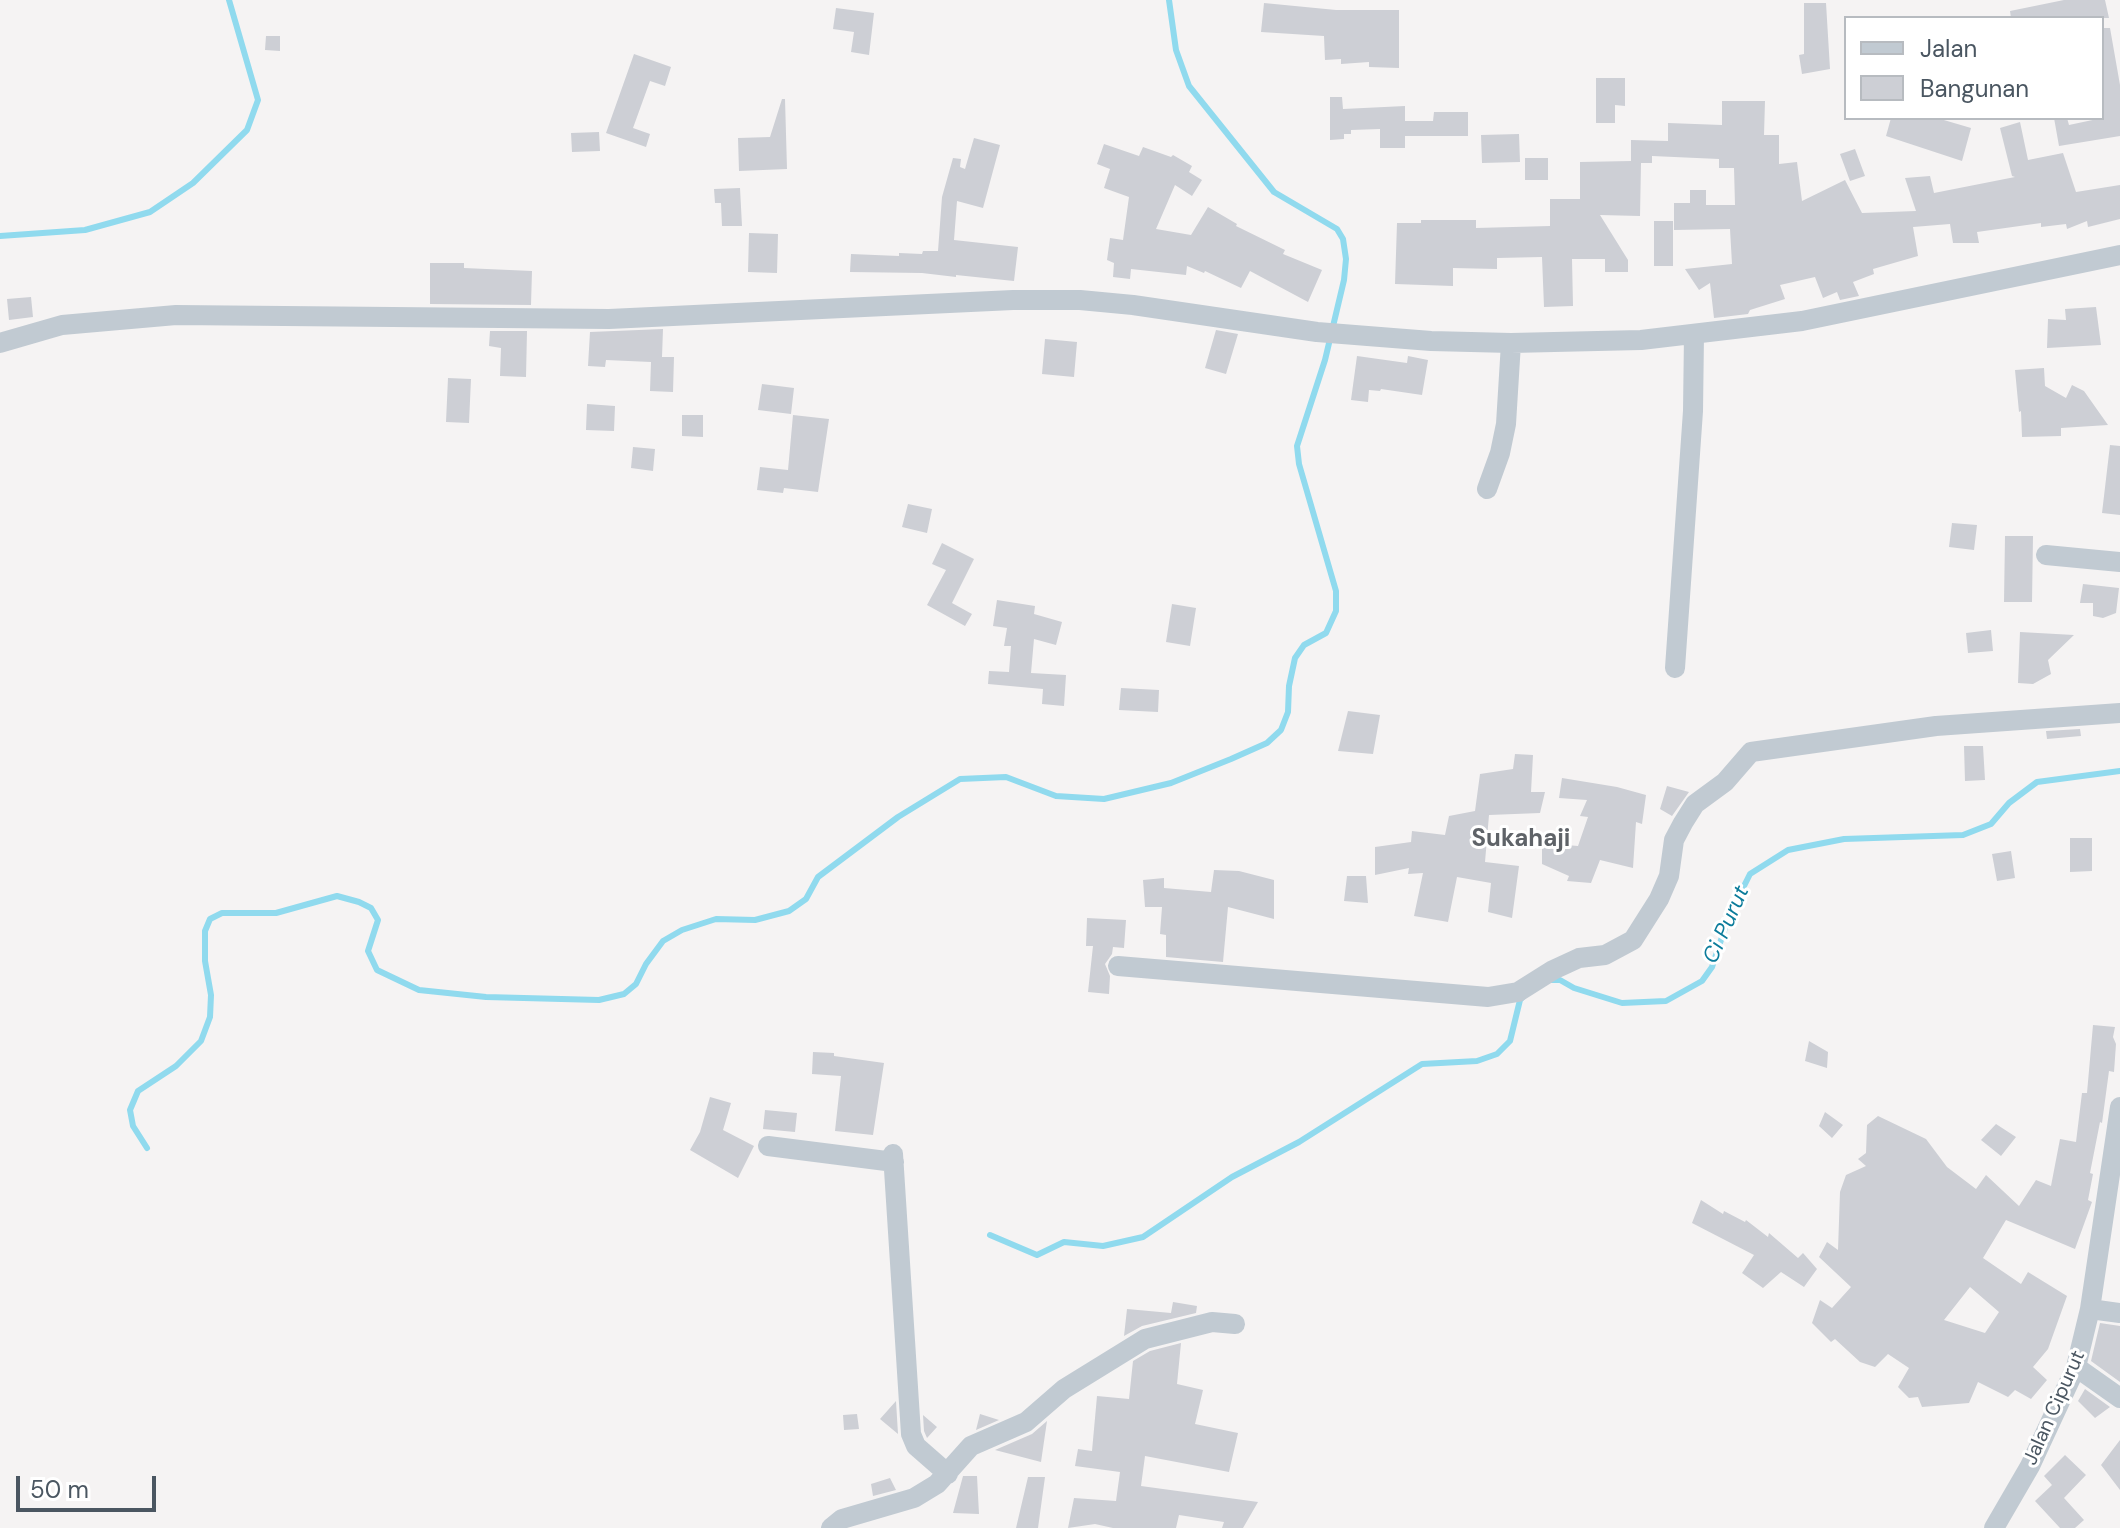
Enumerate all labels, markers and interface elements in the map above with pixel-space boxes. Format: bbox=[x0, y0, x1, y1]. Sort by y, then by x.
legend bbox=[1844, 16, 2104, 120]
text: Jalan bbox=[1920, 33, 1977, 64]
text: Bangunan bbox=[1920, 73, 2029, 104]
district label: Sukahaji bbox=[1472, 826, 1570, 854]
water label: Ci Purut bbox=[1698, 882, 1756, 968]
street label: Jalan Cipurut bbox=[2019, 1347, 2091, 1469]
scale bar bbox=[20, 1460, 160, 1510]
text: 50 m bbox=[30, 1474, 89, 1505]

